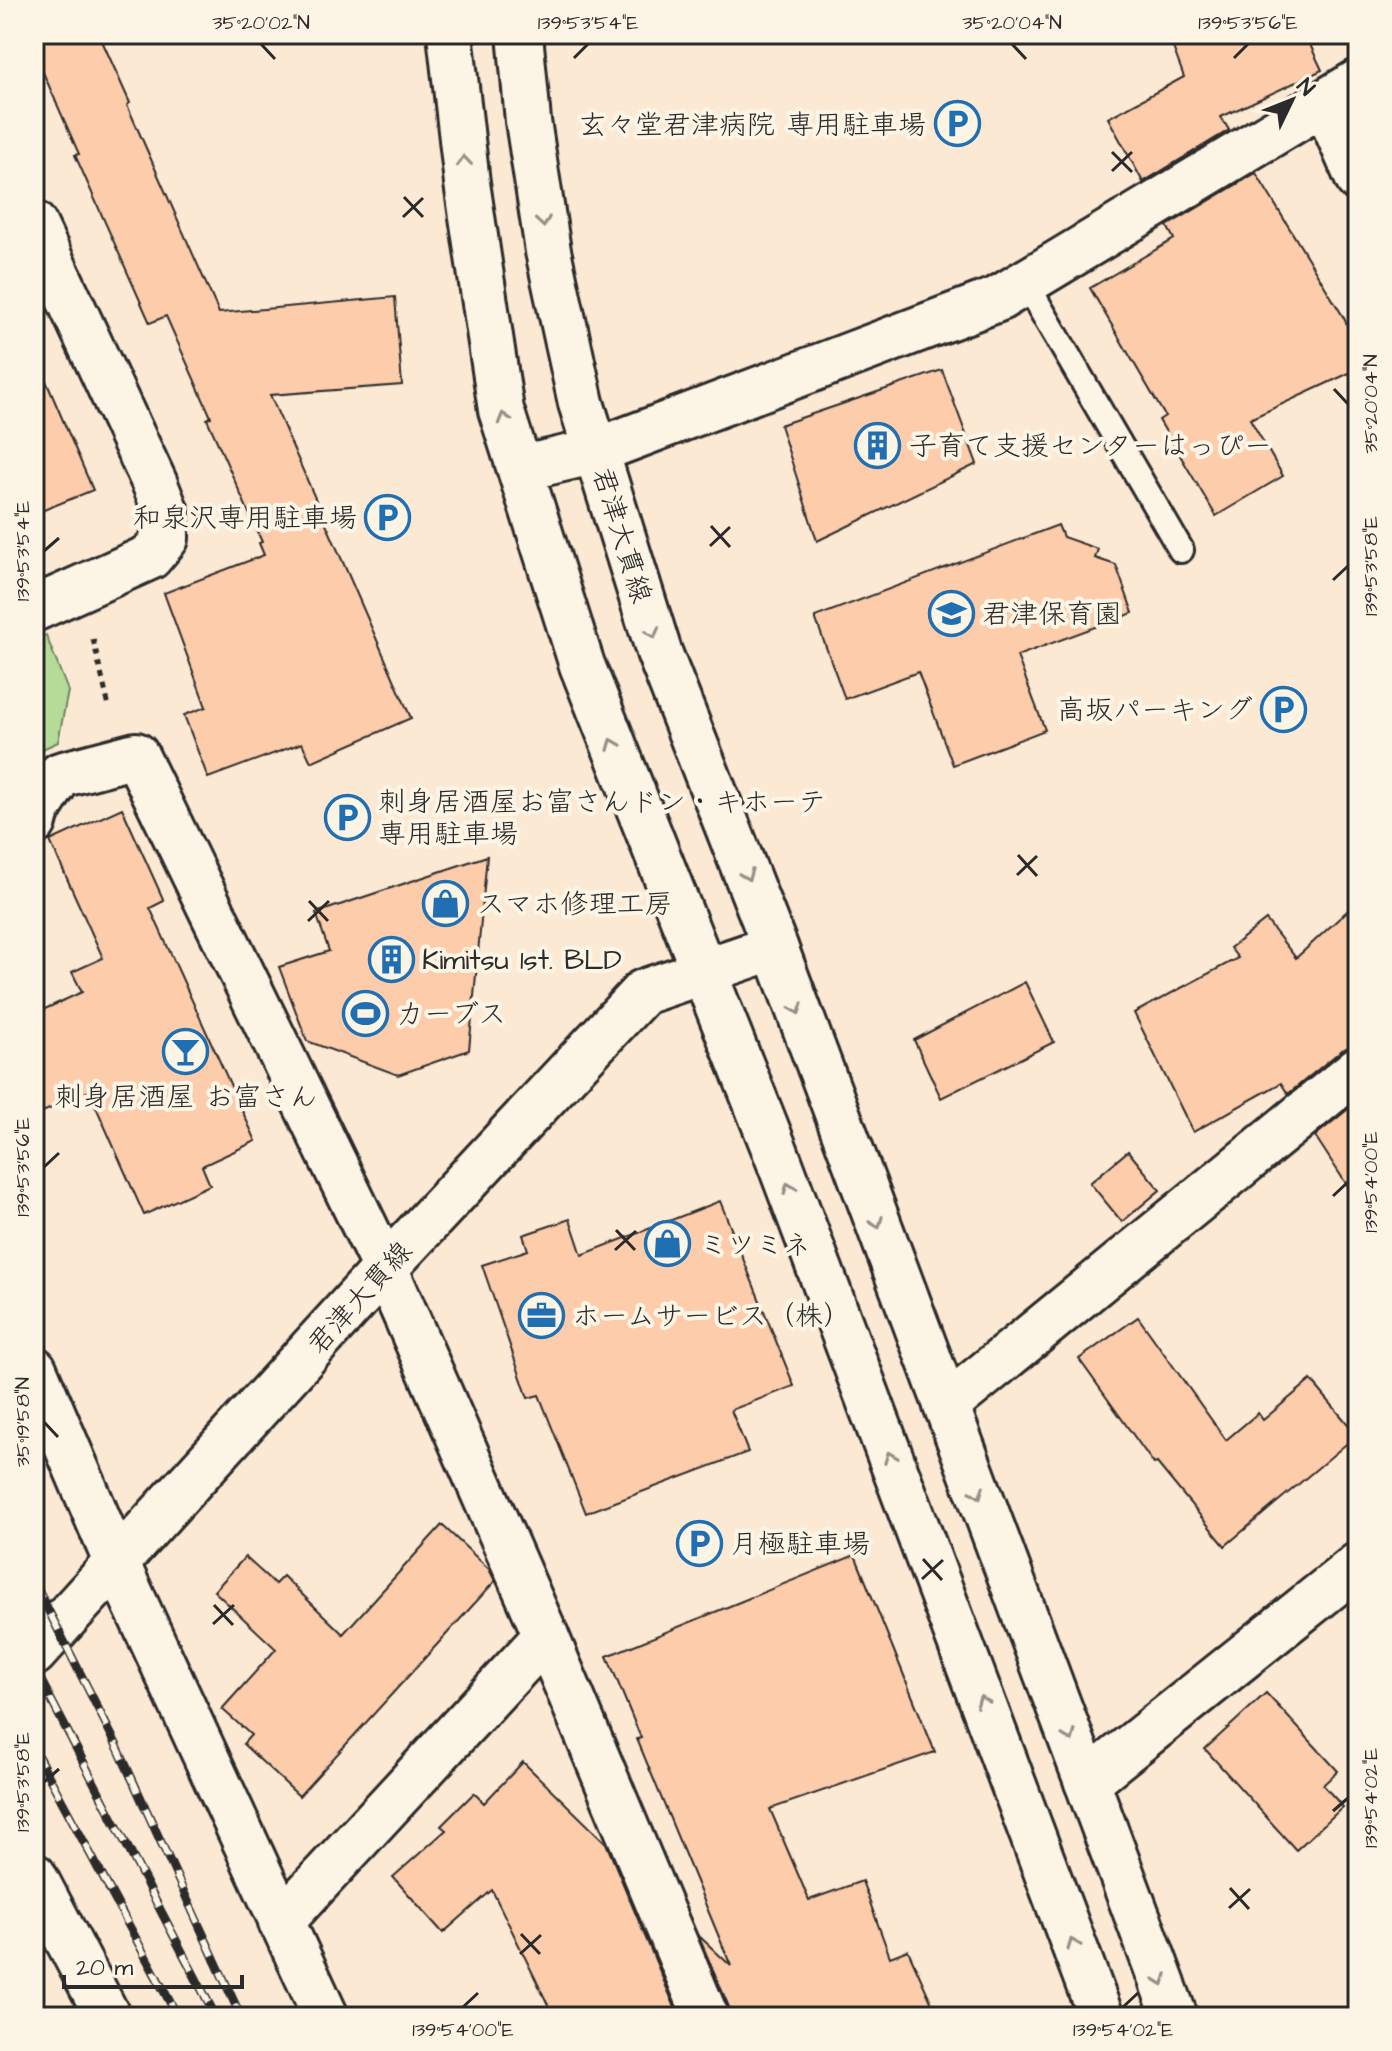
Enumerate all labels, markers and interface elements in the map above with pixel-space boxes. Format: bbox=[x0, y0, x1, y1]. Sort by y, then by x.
text: 35°20'02"N bbox=[212, 9, 310, 37]
text: 139°53'54"E bbox=[538, 9, 638, 37]
text: 35°20'04"N bbox=[962, 9, 1062, 37]
text: 139°53'56"E bbox=[1198, 9, 1298, 37]
north arrow bbox=[1252, 60, 1332, 140]
text: N bbox=[1289, 72, 1322, 103]
parking icon: 玄々堂君津病院 専用駐車場 bbox=[933, 100, 981, 148]
place label: 玄々堂君津病院 専用駐車場 bbox=[579, 106, 926, 145]
one-way arrow bbox=[456, 154, 473, 167]
one-way arrow bbox=[534, 216, 551, 229]
text: 35°20'04"N bbox=[1357, 354, 1385, 454]
one-way arrow bbox=[497, 411, 513, 425]
building icon: 子育て支援センターはっぴー bbox=[854, 421, 902, 469]
place label: 子育て支援センターはっぴー bbox=[909, 427, 1272, 466]
street label: 君津大貫線 bbox=[582, 463, 661, 608]
parking icon: 和泉沢専用駐車場 bbox=[364, 493, 412, 541]
place label: 和泉沢専用駐車場 bbox=[133, 499, 357, 538]
text: 139°53'54"E bbox=[9, 501, 37, 601]
text: 139°53'58"E bbox=[1357, 516, 1385, 616]
school or university icon: 君津保育園 bbox=[927, 589, 975, 637]
place label: 君津保育園 bbox=[982, 595, 1122, 634]
one-way arrow bbox=[644, 625, 660, 639]
parking icon: 高坂パーキング bbox=[1260, 685, 1308, 733]
place label: 高坂パーキング bbox=[1057, 691, 1253, 730]
one-way arrow bbox=[606, 738, 623, 752]
place label: 刺身居酒屋お富さんドン・キホーテ 専用駐車場 bbox=[378, 783, 826, 854]
parking icon: 刺身居酒屋お富さんドン・キホーテ 専用駐車場 bbox=[323, 793, 371, 841]
one-way arrow bbox=[737, 867, 753, 881]
shop icon: スマホ修理工房 bbox=[422, 879, 470, 927]
place label: スマホ修理工房 bbox=[477, 885, 672, 924]
building icon: Kimitsu 1st. BLD bbox=[367, 935, 415, 983]
place label: Kimitsu 1st. BLD bbox=[422, 941, 622, 980]
sports icon: カーブス bbox=[341, 989, 389, 1037]
place label: カーブス bbox=[396, 995, 506, 1034]
one-way arrow bbox=[788, 1001, 804, 1015]
bar icon: 刺身居酒屋 お富さん bbox=[162, 1028, 210, 1076]
place label: 刺身居酒屋 お富さん bbox=[54, 1078, 318, 1117]
text: 139°53'56"E bbox=[9, 1117, 37, 1217]
text: 139°54'00"E bbox=[1357, 1131, 1385, 1233]
one-way arrow bbox=[782, 1181, 799, 1195]
one-way arrow bbox=[867, 1215, 884, 1229]
shop icon: ミツミネ bbox=[644, 1220, 692, 1268]
place label: ミツミネ bbox=[699, 1226, 811, 1265]
street label: 君津大貫線 bbox=[299, 1233, 421, 1363]
office icon: ホームサービス（株） bbox=[517, 1291, 565, 1339]
place label: ホームサービス（株） bbox=[572, 1297, 851, 1336]
text: 35°19'58"N bbox=[9, 1377, 37, 1467]
one-way arrow bbox=[883, 1451, 900, 1465]
one-way arrow bbox=[969, 1485, 985, 1499]
parking icon: 月極駐車場 bbox=[675, 1519, 723, 1567]
place label: 月極駐車場 bbox=[730, 1525, 870, 1564]
one-way arrow bbox=[975, 1694, 992, 1708]
one-way arrow bbox=[1060, 1728, 1077, 1742]
text: 139°53'58"E bbox=[9, 1732, 37, 1832]
text: 139°54'02"E bbox=[1357, 1748, 1385, 1848]
one-way arrow bbox=[1066, 1938, 1083, 1952]
scale bar bbox=[64, 1939, 242, 1989]
text: 20 m bbox=[76, 1951, 133, 1985]
one-way arrow bbox=[1151, 1972, 1168, 1986]
text: 139°54'00"E bbox=[412, 2016, 514, 2044]
text: 139°54'02"E bbox=[1073, 2016, 1173, 2044]

